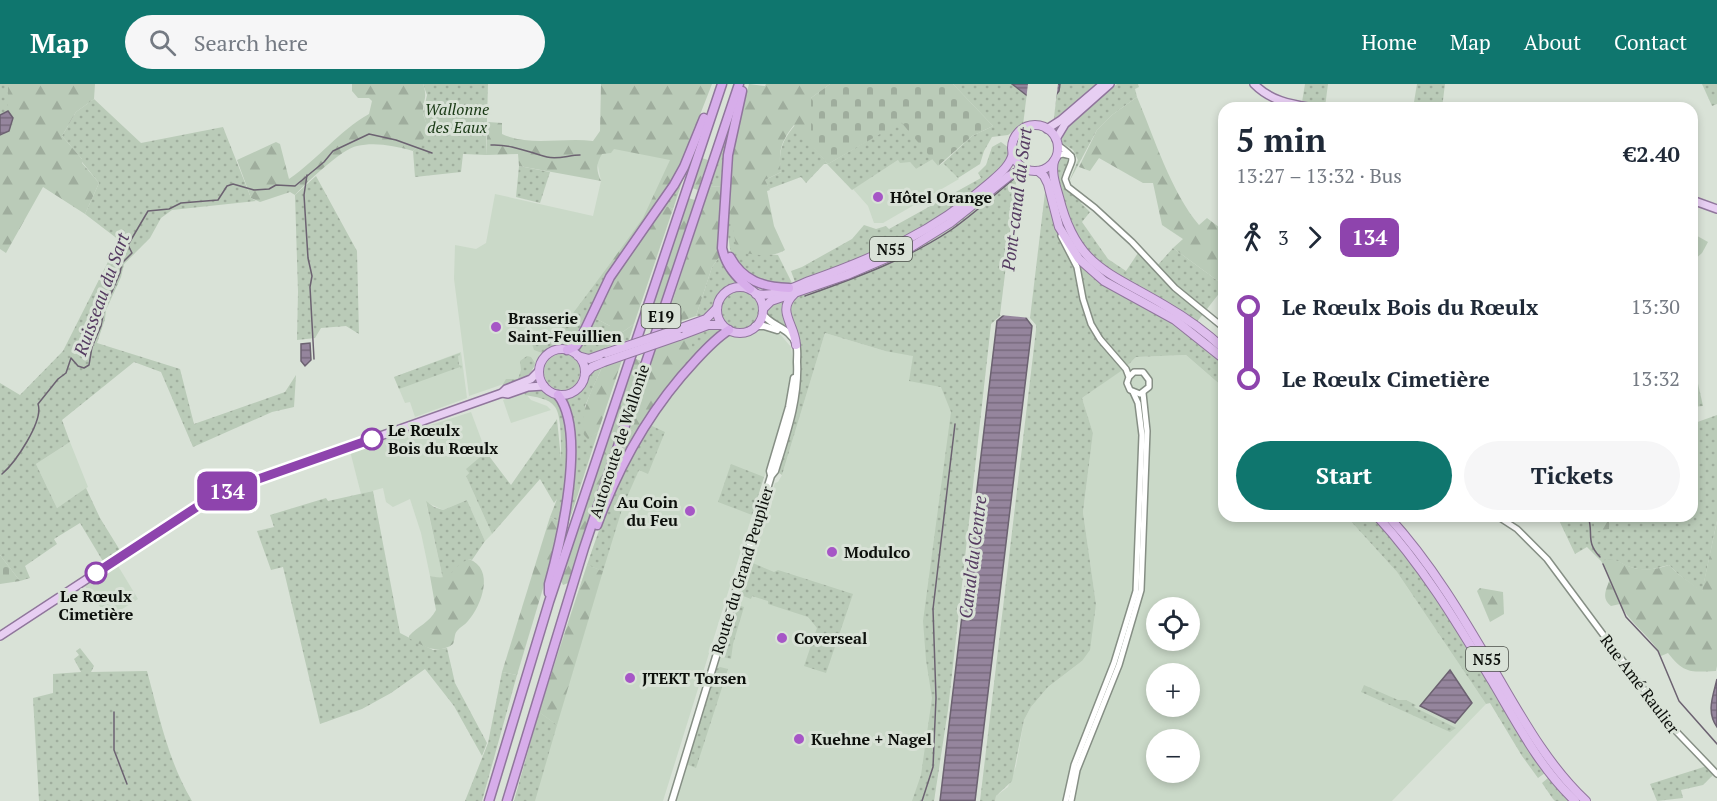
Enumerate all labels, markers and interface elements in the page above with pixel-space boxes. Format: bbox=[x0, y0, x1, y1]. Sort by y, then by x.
search box bbox=[125, 15, 545, 69]
text: Map bbox=[30, 24, 89, 61]
icon: search bbox=[146, 26, 179, 59]
text: Search here bbox=[194, 28, 308, 57]
text: Home bbox=[1361, 28, 1417, 56]
text: Map bbox=[1450, 28, 1491, 56]
text: About bbox=[1524, 28, 1581, 56]
text: Contact bbox=[1614, 28, 1687, 56]
park label: Wallonne des Eaux bbox=[425, 98, 489, 138]
text: 5 min bbox=[1236, 118, 1326, 161]
water label: Pont-canal du Sart bbox=[995, 125, 1037, 273]
text: €2.40 bbox=[1624, 139, 1680, 168]
text: 13:27 – 13:32 · Bus bbox=[1236, 162, 1402, 189]
place label: Hôtel Orange bbox=[890, 186, 993, 208]
marker: Hôtel Orange bbox=[871, 190, 885, 204]
icon: walk bbox=[1236, 221, 1269, 254]
icon: forward bbox=[1298, 221, 1331, 254]
text: 134 bbox=[1352, 223, 1387, 251]
text: 3 bbox=[1278, 224, 1289, 251]
water label: Ruisseau du Sart bbox=[67, 228, 135, 360]
road number: N55 bbox=[870, 237, 912, 261]
text: Le Rœulx Bois du Rœulx bbox=[1282, 292, 1538, 321]
text: 13:30 bbox=[1631, 293, 1680, 320]
road number: E19 bbox=[642, 304, 680, 328]
place label: Brasserie Saint-Feuillien bbox=[508, 307, 622, 347]
marker: Brasserie Saint-Feuillien bbox=[489, 320, 503, 334]
street label: Autoroute de Wallonie bbox=[584, 361, 654, 521]
text: Le Rœulx Cimetière bbox=[1282, 364, 1490, 393]
text: 13:32 bbox=[1631, 365, 1680, 392]
place label: Le Rœulx Bois du Rœulx bbox=[388, 419, 498, 459]
marker: Le Rœulx Bois du Rœulx bbox=[361, 428, 383, 450]
button: Start bbox=[1236, 441, 1452, 510]
button: Tickets bbox=[1464, 441, 1680, 510]
line badge: 134 bbox=[192, 472, 262, 510]
text: 134 bbox=[209, 477, 245, 505]
street label: Route du Grand Peuplier bbox=[706, 483, 778, 657]
place label: Au Coin du Feu bbox=[617, 491, 679, 531]
water label: Canal du Centre bbox=[953, 494, 991, 620]
marker: Au Coin du Feu bbox=[683, 504, 697, 518]
place label: Modulco bbox=[844, 541, 911, 563]
marker: Modulco bbox=[825, 545, 839, 559]
marker: Le Rœulx Cimetière bbox=[85, 562, 107, 584]
place label: Le Rœulx Cimetière bbox=[59, 585, 134, 625]
map controls bbox=[1146, 597, 1200, 783]
button: locate bbox=[1146, 597, 1200, 651]
place label: Coverseal bbox=[794, 627, 867, 649]
street label: Rue Amé Raulier bbox=[1595, 630, 1685, 739]
marker: Coverseal bbox=[775, 631, 789, 645]
road number: N55 bbox=[1466, 647, 1508, 671]
button: + bbox=[1146, 663, 1200, 717]
place label: JTEKT Torsen bbox=[642, 667, 747, 689]
marker: JTEKT Torsen bbox=[623, 671, 637, 685]
place label: Kuehne + Nagel bbox=[811, 728, 932, 750]
button: − bbox=[1146, 729, 1200, 783]
marker: Kuehne + Nagel bbox=[792, 732, 806, 746]

